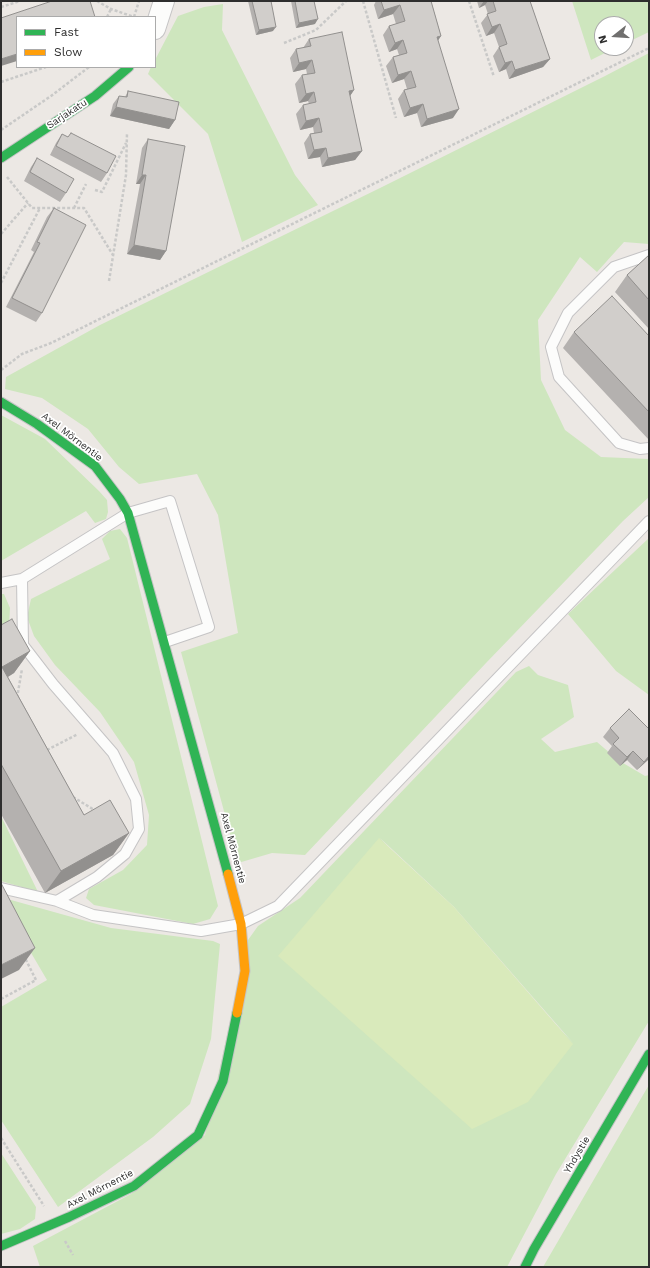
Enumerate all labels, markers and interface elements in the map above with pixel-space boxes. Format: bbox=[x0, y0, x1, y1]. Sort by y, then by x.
legend bbox=[16, 16, 156, 68]
north arrow bbox=[594, 16, 634, 56]
text: Fast bbox=[54, 25, 79, 39]
text: N bbox=[596, 34, 610, 45]
text: Slow bbox=[54, 45, 82, 59]
street label: Sarjakatu bbox=[45, 97, 89, 131]
street label: Axel Mörnentie bbox=[39, 410, 105, 464]
street label: Axel Mörnentie bbox=[218, 811, 248, 885]
street label: Yhdystie bbox=[561, 1134, 593, 1176]
street label: Axel Mörnentie bbox=[65, 1167, 135, 1211]

